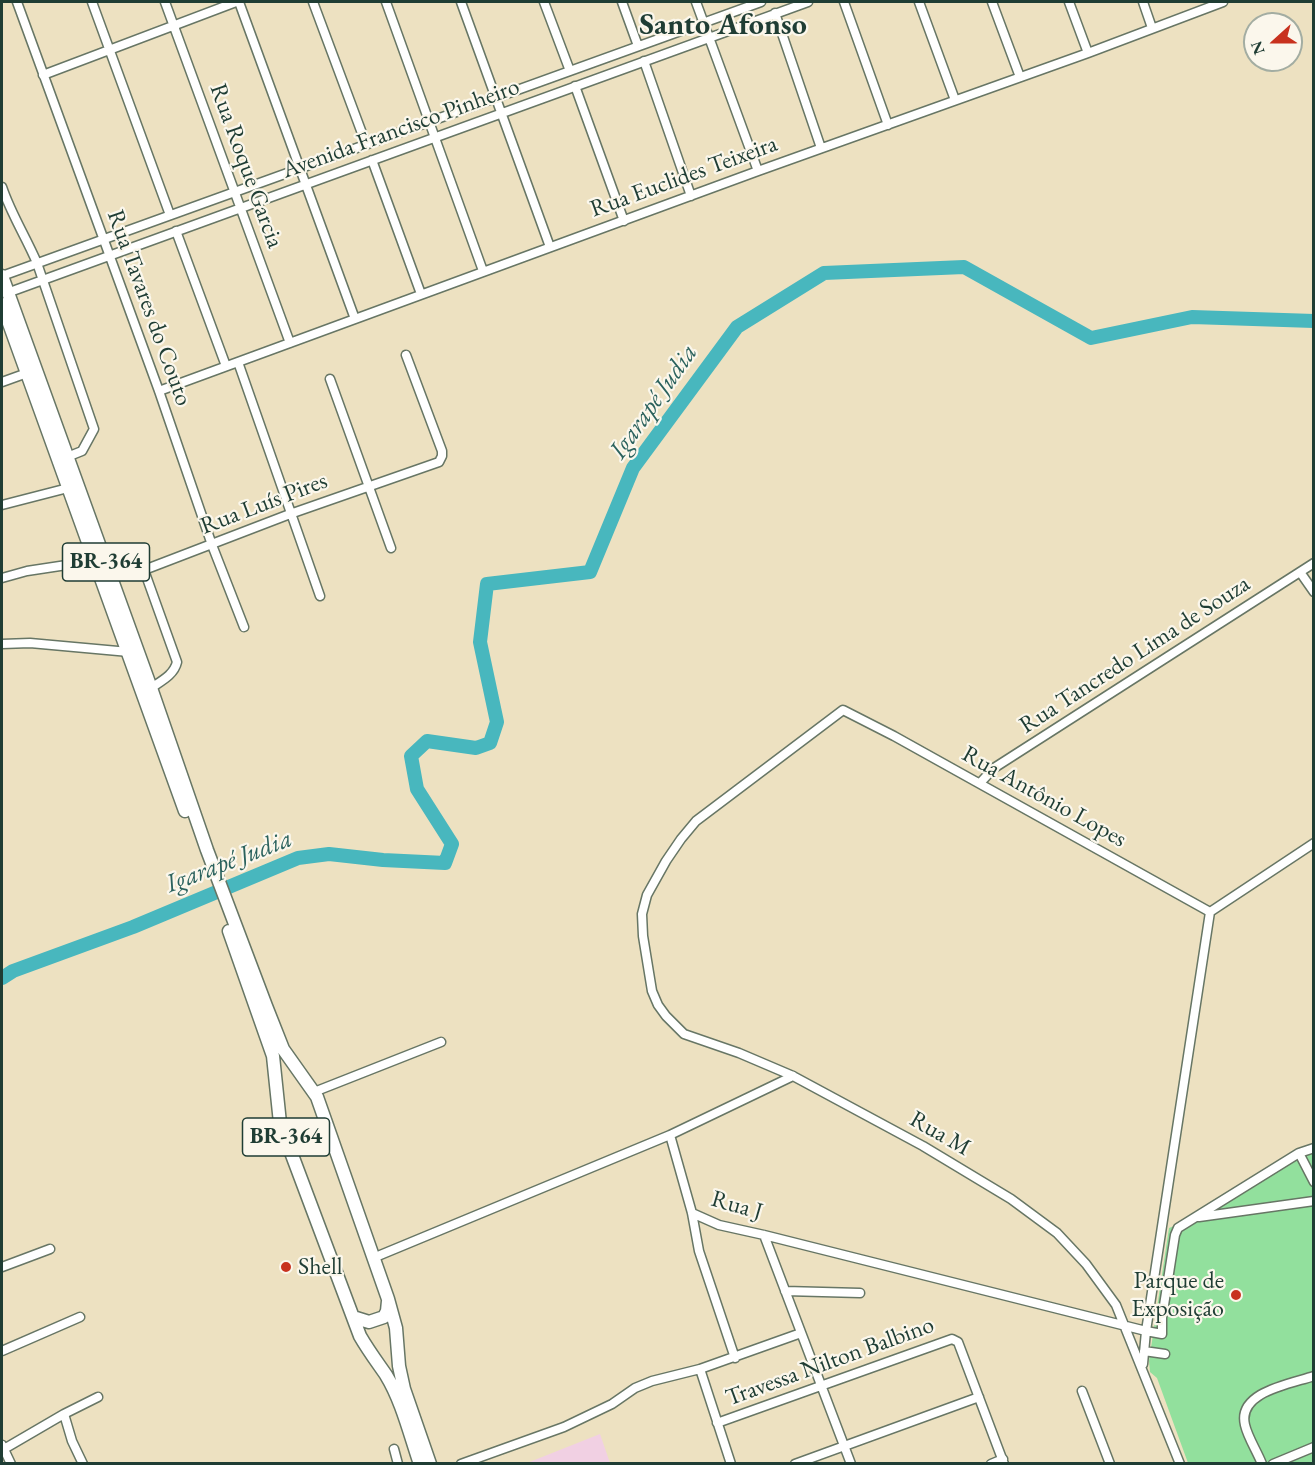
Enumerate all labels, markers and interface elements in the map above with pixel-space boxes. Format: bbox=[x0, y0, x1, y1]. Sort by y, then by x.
district label: Santo Afonso bbox=[639, 8, 807, 44]
north arrow bbox=[1243, 12, 1303, 72]
text: N bbox=[1245, 38, 1270, 58]
street label: Avenida Francisco Pinheiro bbox=[278, 73, 524, 185]
street label: Rua Roque Garcia bbox=[203, 80, 289, 252]
street label: Rua Euclides Teixeira bbox=[586, 130, 782, 224]
street label: Rua Tavares do Couto bbox=[100, 206, 198, 410]
water label: Igarapé Judia bbox=[603, 339, 705, 465]
street label: Rua Luís Pires bbox=[197, 467, 331, 541]
road number: BR-364 bbox=[63, 543, 150, 581]
street label: Rua Tancredo Lima de Souza bbox=[1014, 570, 1256, 740]
street label: Rua Antônio Lopes bbox=[957, 740, 1131, 854]
water label: Igarapé Judia bbox=[161, 824, 297, 900]
street label: Rua M bbox=[904, 1105, 976, 1163]
road number: BR-364 bbox=[242, 1118, 330, 1156]
street label: Rua J bbox=[708, 1185, 766, 1227]
place label: Shell bbox=[298, 1253, 342, 1281]
marker: Shell bbox=[279, 1260, 293, 1274]
place label: Parque de Exposição bbox=[1131, 1267, 1224, 1323]
marker: Parque de Exposição bbox=[1229, 1288, 1243, 1302]
street label: Travessa Nilton Balbino bbox=[722, 1311, 938, 1413]

